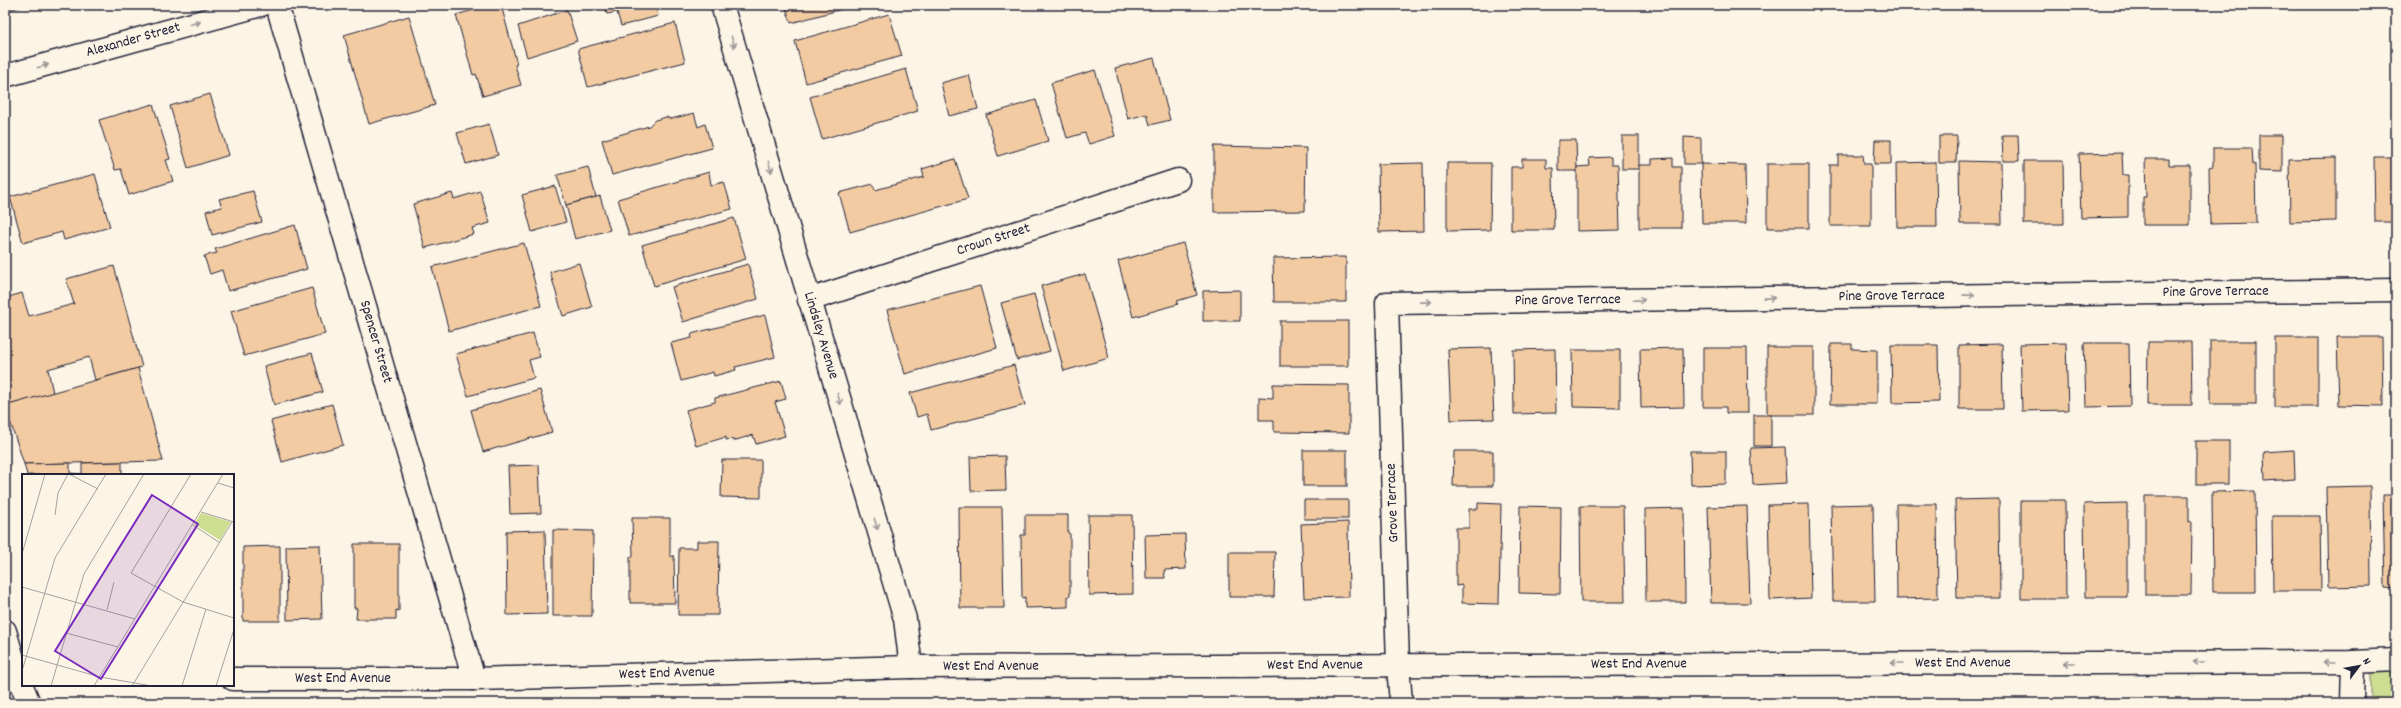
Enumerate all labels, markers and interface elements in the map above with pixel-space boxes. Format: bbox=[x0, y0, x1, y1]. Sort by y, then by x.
street label: Alexander Street bbox=[83, 17, 183, 64]
one-way arrow bbox=[188, 19, 201, 26]
one-way arrow bbox=[730, 36, 737, 49]
one-way arrow bbox=[36, 61, 49, 69]
one-way arrow bbox=[767, 160, 774, 173]
street label: Crown Street bbox=[954, 218, 1034, 262]
street label: Pine Grove Terrace bbox=[2162, 281, 2269, 304]
street label: Pine Grove Terrace bbox=[1838, 285, 1945, 308]
street label: Lindsley Avenue bbox=[797, 289, 844, 382]
street label: Pine Grove Terrace bbox=[1514, 289, 1621, 312]
one-way arrow bbox=[1962, 291, 1975, 299]
one-way arrow bbox=[1762, 294, 1775, 302]
one-way arrow bbox=[1632, 296, 1645, 303]
street label: Spencer Street bbox=[353, 298, 398, 386]
one-way arrow bbox=[1419, 298, 1432, 306]
one-way arrow bbox=[836, 392, 843, 405]
street label: Grove Terrace bbox=[1381, 462, 1405, 543]
inset map bbox=[22, 474, 234, 686]
one-way arrow bbox=[873, 517, 880, 530]
north arrow bbox=[2339, 646, 2379, 686]
street label: West End Avenue bbox=[1915, 652, 2011, 675]
street label: West End Avenue bbox=[1591, 653, 1687, 676]
street label: West End Avenue bbox=[1267, 654, 1363, 677]
text: N bbox=[2358, 655, 2374, 669]
street label: West End Avenue bbox=[943, 656, 1039, 678]
one-way arrow bbox=[2193, 658, 2206, 666]
one-way arrow bbox=[2323, 658, 2336, 666]
one-way arrow bbox=[1891, 659, 1904, 667]
one-way arrow bbox=[2063, 659, 2076, 667]
street label: West End Avenue bbox=[619, 661, 716, 686]
street label: West End Avenue bbox=[295, 668, 391, 690]

